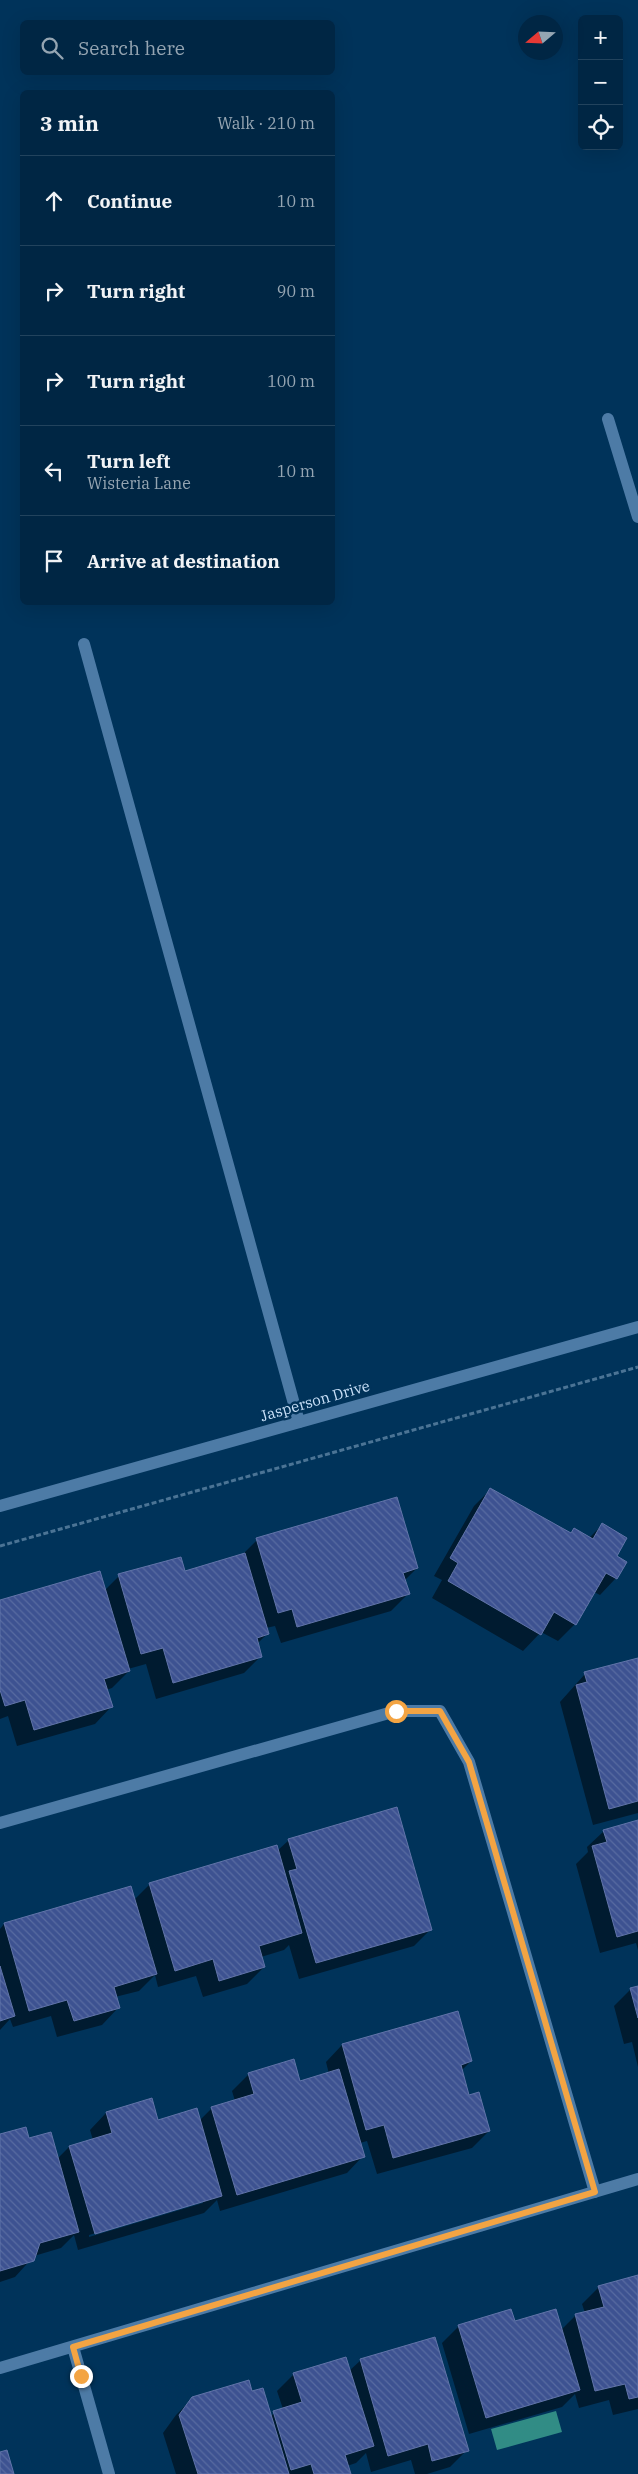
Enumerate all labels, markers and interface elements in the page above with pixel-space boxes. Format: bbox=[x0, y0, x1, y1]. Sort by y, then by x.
north arrow bbox=[518, 15, 563, 60]
map controls bbox=[578, 15, 623, 150]
button: + bbox=[578, 15, 623, 60]
search box bbox=[20, 20, 335, 75]
icon: search bbox=[38, 34, 66, 62]
text: Search here bbox=[78, 36, 185, 60]
button: − bbox=[578, 60, 623, 105]
button: locate bbox=[578, 105, 623, 150]
text: 3 min bbox=[40, 109, 99, 137]
text: Walk · 210 m bbox=[217, 113, 315, 133]
icon: ahead bbox=[40, 187, 68, 215]
text: Continue bbox=[87, 189, 172, 213]
text: 10 m bbox=[277, 191, 315, 211]
icon: right bbox=[40, 277, 68, 305]
text: Turn right bbox=[87, 279, 185, 303]
text: 90 m bbox=[277, 281, 315, 301]
icon: right bbox=[40, 367, 68, 395]
text: Turn right bbox=[87, 369, 185, 393]
text: 100 m bbox=[267, 371, 315, 391]
text: Turn left bbox=[87, 449, 170, 473]
icon: left bbox=[40, 457, 68, 485]
text: 10 m bbox=[277, 461, 315, 481]
text: Wisteria Lane bbox=[87, 473, 191, 493]
icon: arrive bbox=[40, 547, 68, 575]
text: Arrive at destination bbox=[87, 549, 280, 573]
street label: Jasperson Drive bbox=[258, 1376, 372, 1425]
route start bbox=[385, 1700, 408, 1723]
route end bbox=[70, 2365, 93, 2388]

